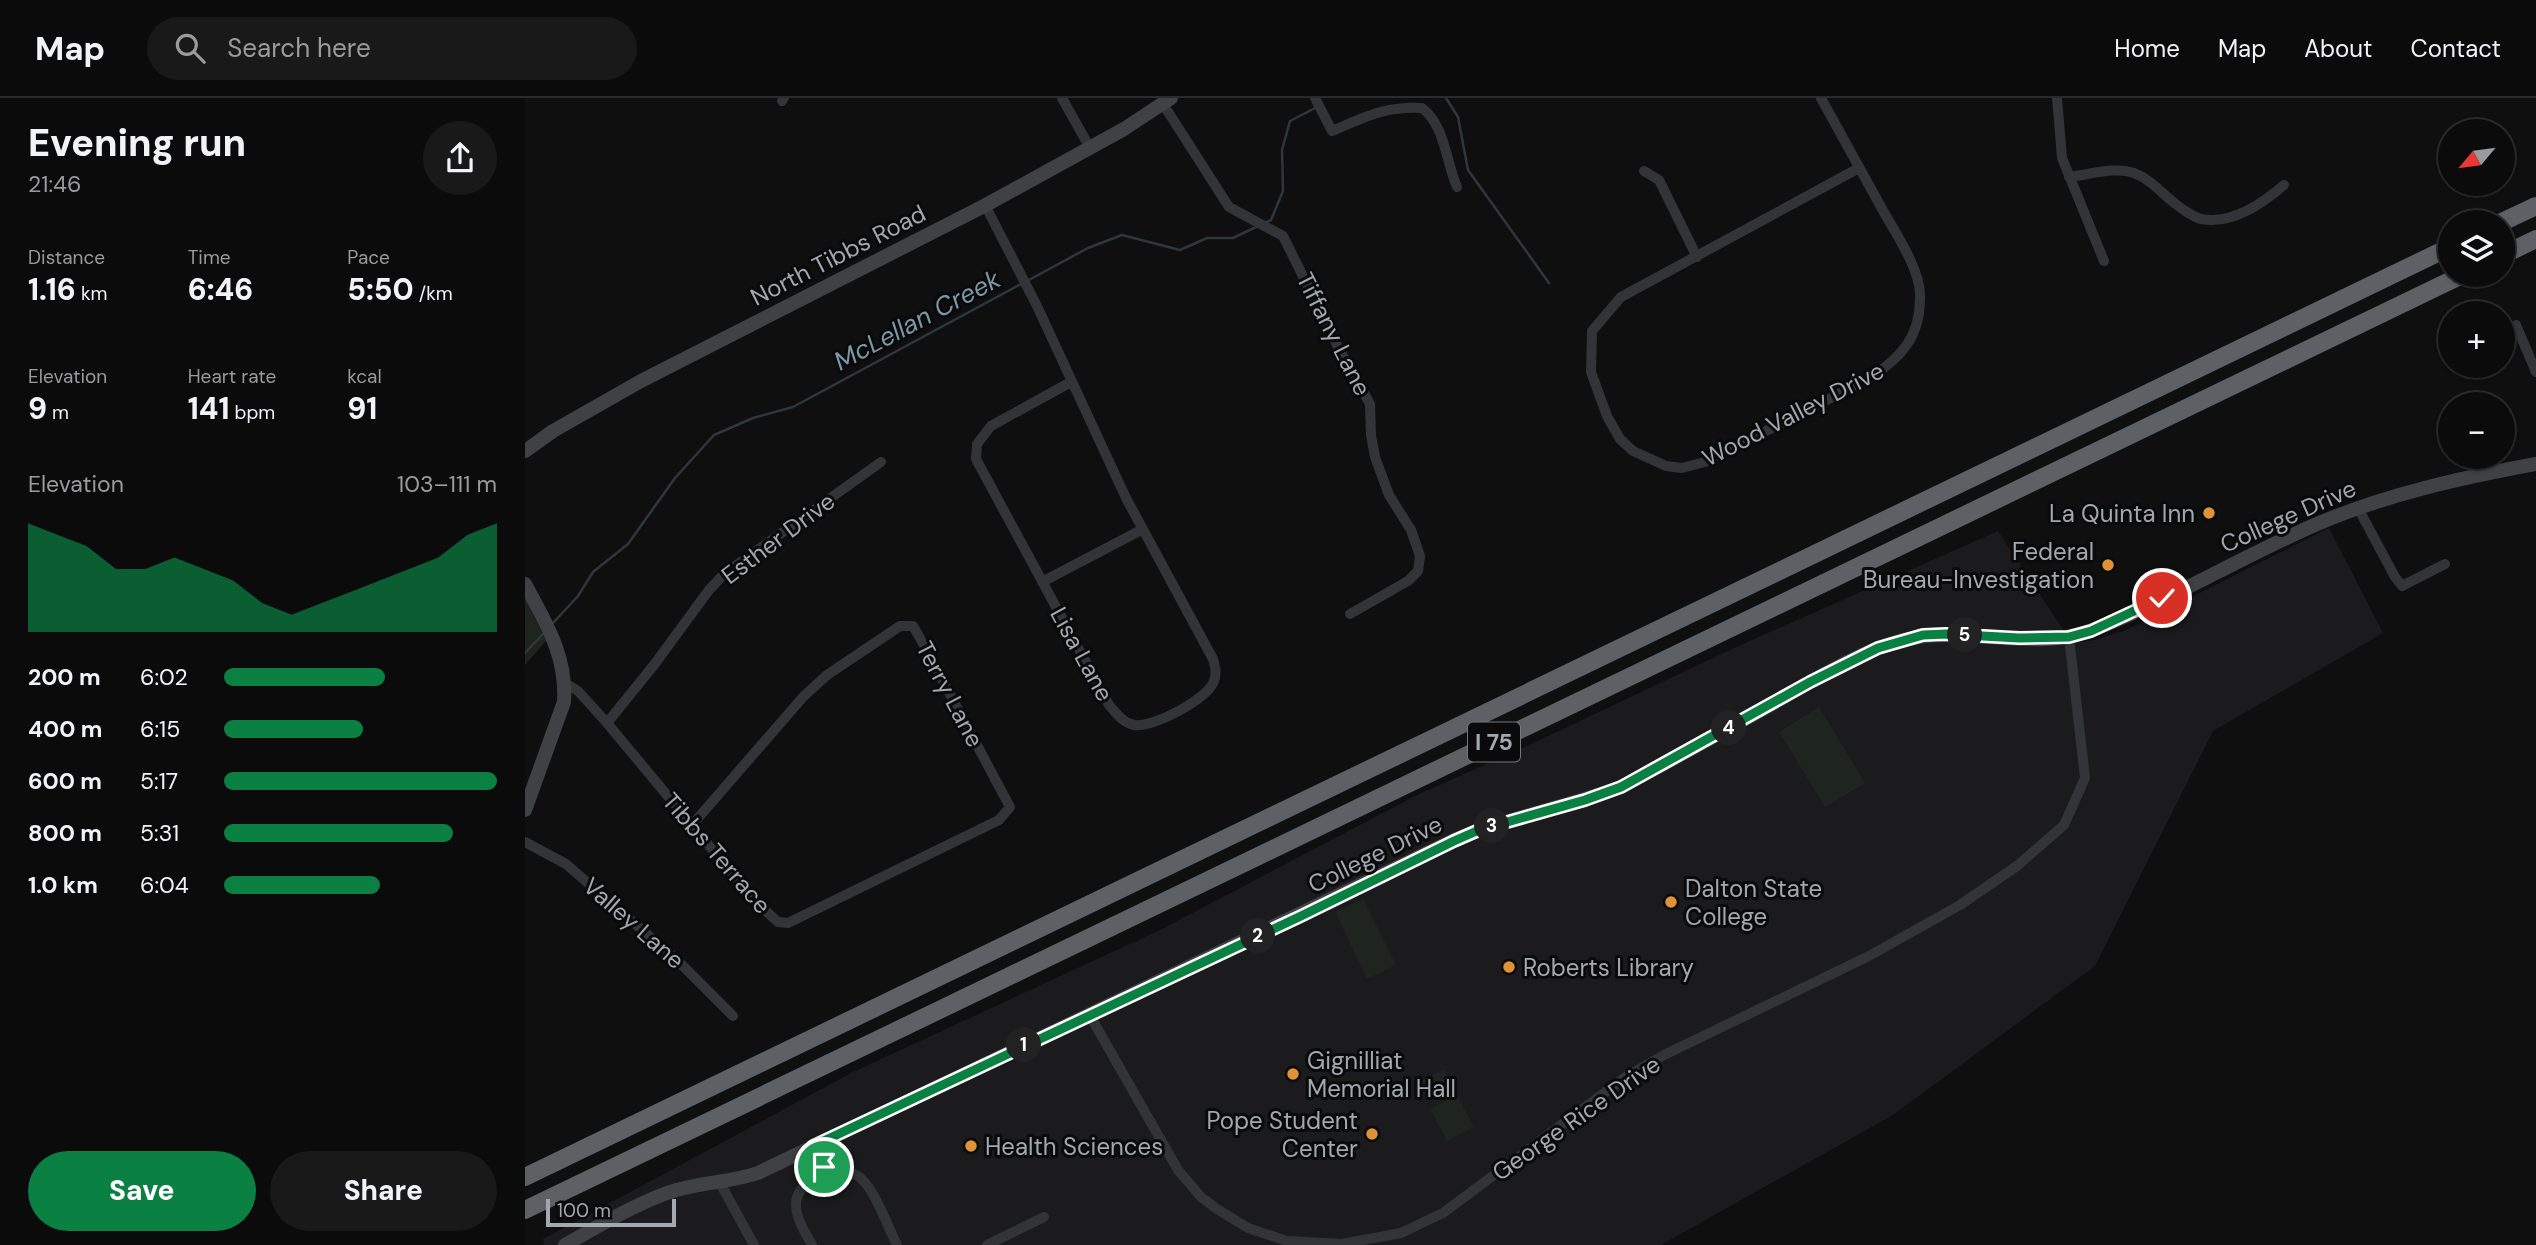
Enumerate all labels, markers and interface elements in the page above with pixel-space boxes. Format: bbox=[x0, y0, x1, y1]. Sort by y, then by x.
search box bbox=[147, 17, 637, 80]
text: Map bbox=[35, 27, 105, 70]
icon: search bbox=[171, 29, 209, 67]
text: Search here bbox=[227, 31, 371, 65]
text: Home bbox=[2114, 33, 2180, 64]
text: Map bbox=[2218, 33, 2266, 64]
text: About bbox=[2304, 33, 2373, 64]
text: Contact bbox=[2411, 33, 2501, 64]
text: Evening run bbox=[28, 118, 246, 168]
north arrow bbox=[2438, 119, 2515, 196]
map controls bbox=[2438, 119, 2515, 469]
button: share bbox=[423, 121, 497, 195]
text: 21:46 bbox=[28, 169, 81, 199]
street label: North Tibbs Road bbox=[745, 197, 931, 313]
button: layers bbox=[2438, 210, 2515, 287]
text: Distance bbox=[28, 245, 105, 270]
text: Time bbox=[188, 245, 231, 270]
text: Pace bbox=[347, 245, 390, 270]
water label: McLellan Creek bbox=[828, 261, 1007, 378]
street label: Tiffany Lane bbox=[1290, 267, 1378, 401]
text: 1.16 bbox=[28, 270, 76, 309]
text: 6:46 bbox=[188, 270, 253, 309]
text: 5:50 bbox=[347, 270, 414, 309]
text: km bbox=[76, 281, 107, 306]
text: /km bbox=[414, 281, 453, 306]
button: + bbox=[2438, 301, 2515, 378]
street label: Wood Valley Drive bbox=[1697, 355, 1889, 473]
text: Elevation bbox=[28, 364, 107, 389]
text: Heart rate bbox=[188, 364, 276, 389]
text: kcal bbox=[347, 364, 382, 389]
text: 9 bbox=[28, 389, 47, 428]
text: 141 bbox=[188, 389, 229, 428]
text: 91 bbox=[347, 389, 377, 428]
button: − bbox=[2438, 392, 2515, 469]
text: m bbox=[47, 400, 69, 425]
text: bpm bbox=[229, 400, 275, 425]
text: Elevation bbox=[28, 469, 124, 499]
text: 103–111 m bbox=[397, 469, 497, 499]
street label: College Drive bbox=[2215, 472, 2361, 560]
street label: Esther Drive bbox=[715, 485, 841, 591]
place label: La Quinta Inn bbox=[2049, 498, 2195, 529]
marker: La Quinta Inn bbox=[2201, 505, 2217, 521]
place label: Federal Bureau-Investigation bbox=[1863, 536, 2094, 595]
marker: Federal Bureau-Investigation bbox=[2100, 557, 2116, 573]
pin bbox=[2132, 568, 2192, 628]
icon: check bbox=[2143, 579, 2181, 617]
street label: Lisa Lane bbox=[1043, 601, 1121, 707]
pin: 5 bbox=[1947, 618, 1983, 652]
text: 5 bbox=[1959, 622, 1970, 647]
street label: Terry Lane bbox=[909, 636, 991, 752]
text: 200 m bbox=[28, 662, 101, 692]
text: 6:02 bbox=[140, 662, 188, 692]
pin: 4 bbox=[1711, 710, 1747, 746]
text: 400 m bbox=[28, 714, 102, 744]
text: 6:15 bbox=[140, 714, 180, 744]
text: 4 bbox=[1722, 715, 1735, 740]
road number: I 75 bbox=[1468, 722, 1520, 762]
text: 600 m bbox=[28, 766, 102, 796]
text: 5:17 bbox=[140, 766, 178, 796]
street label: Tibbs Terrace bbox=[656, 786, 778, 920]
street label: College Drive bbox=[1303, 808, 1447, 900]
pin: 3 bbox=[1475, 808, 1509, 844]
text: 3 bbox=[1486, 813, 1497, 838]
text: 800 m bbox=[28, 818, 102, 848]
text: 5:31 bbox=[140, 818, 179, 848]
text: 1.0 km bbox=[28, 870, 98, 900]
text: 6:04 bbox=[140, 870, 189, 900]
street label: Valley Lane bbox=[577, 870, 691, 976]
place label: Dalton State College bbox=[1685, 873, 1822, 932]
marker: Dalton State College bbox=[1663, 894, 1679, 910]
pin: 2 bbox=[1241, 918, 1275, 954]
text: 2 bbox=[1252, 923, 1263, 948]
place label: Roberts Library bbox=[1523, 952, 1694, 983]
marker: Roberts Library bbox=[1501, 959, 1517, 975]
pin: 1 bbox=[1007, 1028, 1041, 1062]
text: 1 bbox=[1020, 1032, 1027, 1057]
place label: Gignilliat Memorial Hall bbox=[1307, 1045, 1456, 1104]
street label: George Rice Drive bbox=[1486, 1048, 1666, 1188]
marker: Gignilliat Memorial Hall bbox=[1285, 1066, 1301, 1082]
place label: Pope Student Center bbox=[1207, 1105, 1358, 1164]
marker: Pope Student Center bbox=[1364, 1126, 1380, 1142]
place label: Health Sciences bbox=[985, 1131, 1163, 1162]
pin bbox=[794, 1137, 854, 1197]
marker: Health Sciences bbox=[963, 1138, 979, 1154]
icon: arrive bbox=[805, 1148, 843, 1186]
button: Save bbox=[28, 1151, 256, 1231]
button: Share bbox=[270, 1151, 497, 1231]
scale bar bbox=[546, 1196, 675, 1228]
text: 100 m bbox=[557, 1198, 611, 1223]

